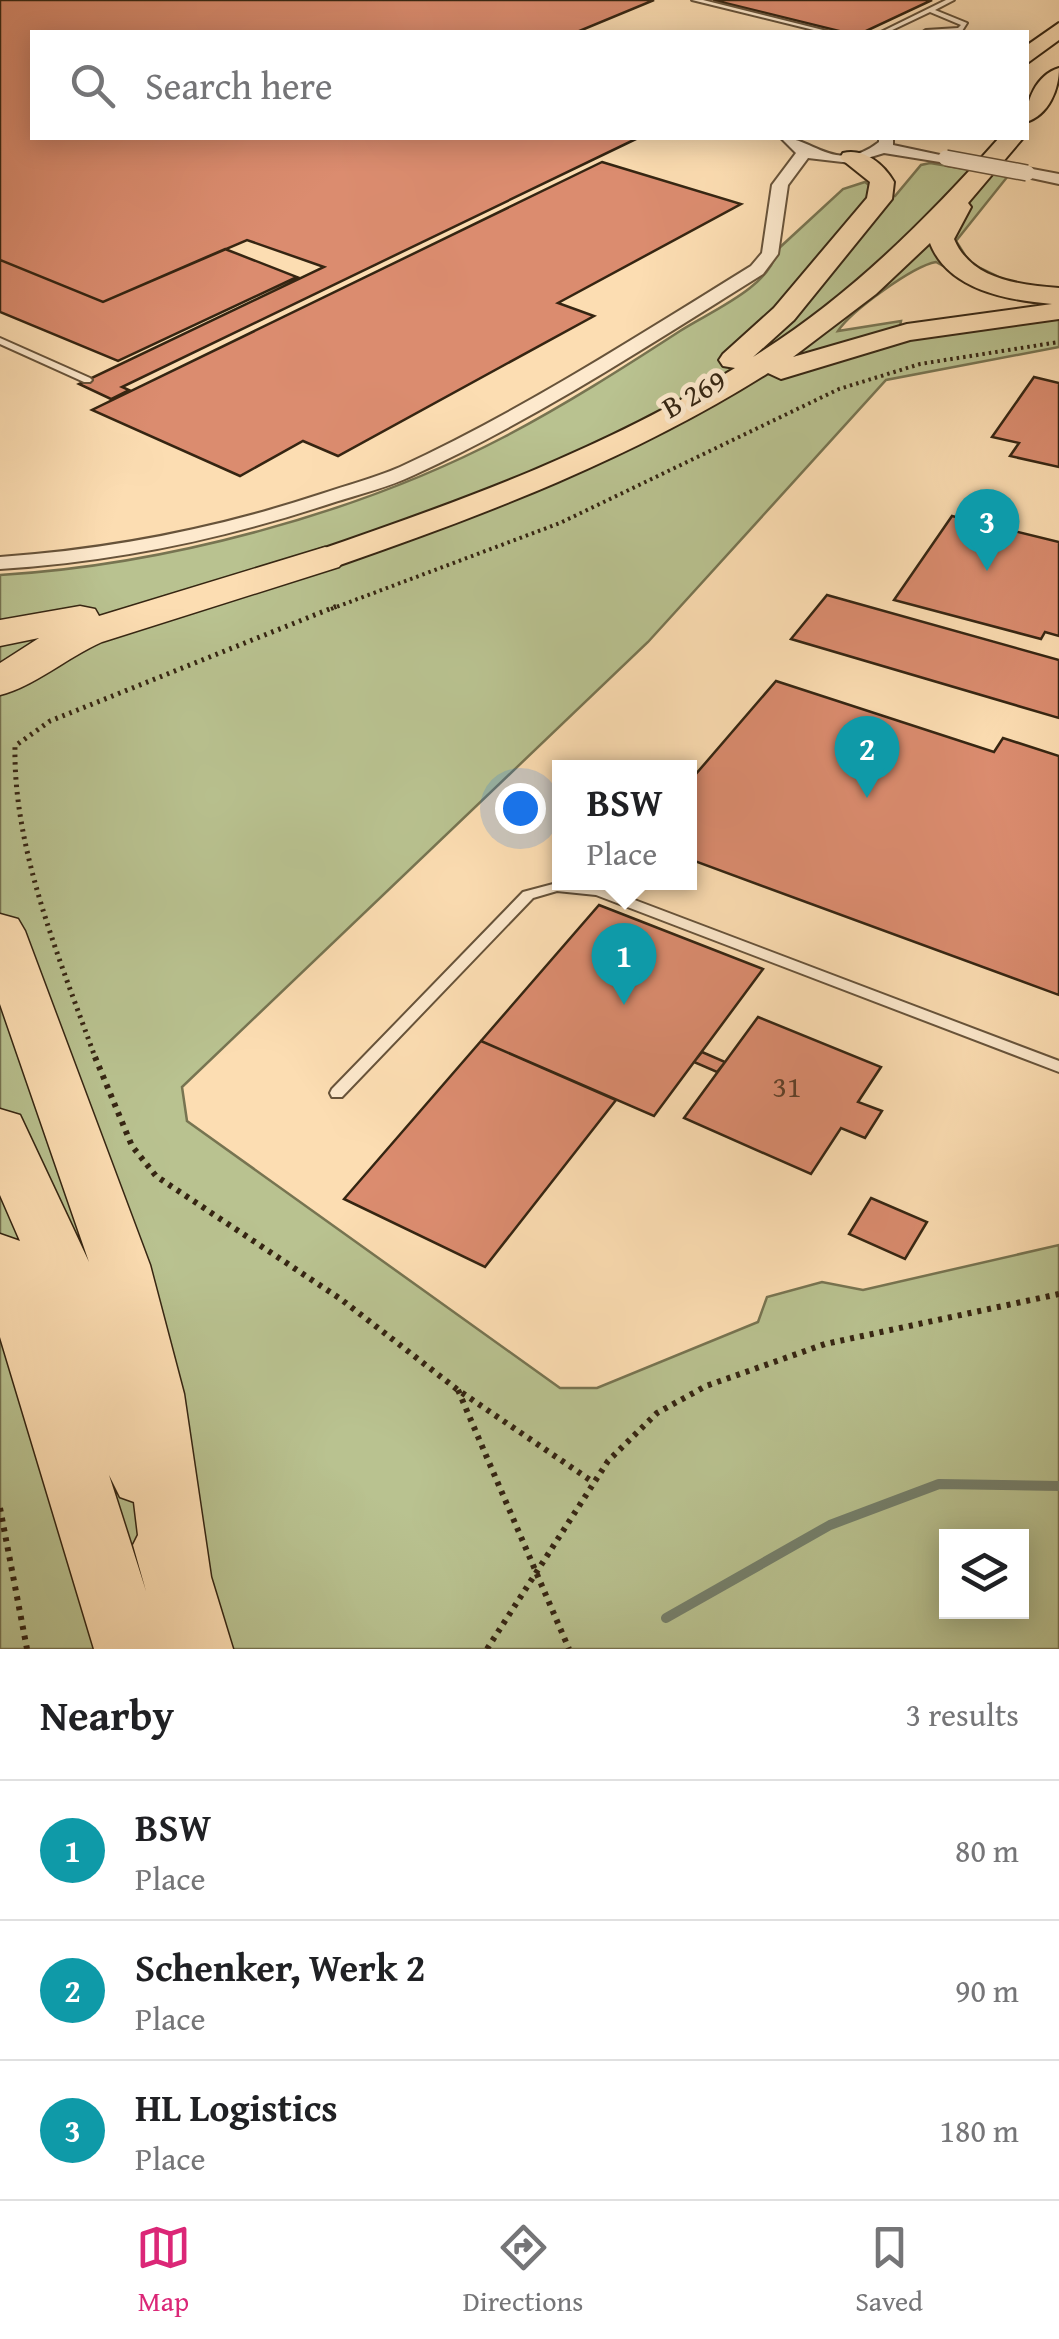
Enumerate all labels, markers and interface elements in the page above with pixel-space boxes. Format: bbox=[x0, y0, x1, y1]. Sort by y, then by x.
search box bbox=[30, 30, 1029, 140]
text: Search here bbox=[145, 57, 333, 113]
icon: search bbox=[65, 58, 120, 113]
street label: B 269 bbox=[654, 358, 733, 429]
pin: 3 bbox=[954, 488, 1020, 571]
pin: 2 bbox=[834, 716, 900, 798]
popup bbox=[552, 760, 697, 890]
text: BSW bbox=[587, 774, 662, 830]
your location bbox=[495, 783, 546, 834]
text: Place bbox=[587, 830, 657, 877]
pin: 1 bbox=[592, 922, 656, 1005]
house number: 31 bbox=[773, 1064, 801, 1108]
map controls bbox=[939, 1529, 1029, 1619]
button: layers bbox=[939, 1529, 1029, 1619]
text: Nearby bbox=[40, 1684, 174, 1745]
text: 3 results bbox=[906, 1691, 1019, 1738]
text: BSW bbox=[135, 1799, 211, 1855]
text: 1 bbox=[64, 1827, 81, 1874]
text: 80 m bbox=[955, 1827, 1019, 1874]
text: Place bbox=[135, 1855, 206, 1902]
text: Schenker, Werk 2 bbox=[135, 1939, 425, 1995]
text: 2 bbox=[64, 1967, 81, 2014]
text: 90 m bbox=[955, 1967, 1019, 2014]
text: Place bbox=[135, 1995, 206, 2042]
text: HL Logistics bbox=[135, 2079, 338, 2135]
text: 3 bbox=[64, 2107, 81, 2154]
text: 180 m bbox=[940, 2107, 1019, 2154]
text: Place bbox=[135, 2135, 206, 2182]
tab: Map bbox=[136, 2220, 191, 2321]
tab: Directions bbox=[463, 2220, 583, 2321]
tab: Saved bbox=[855, 2220, 923, 2321]

